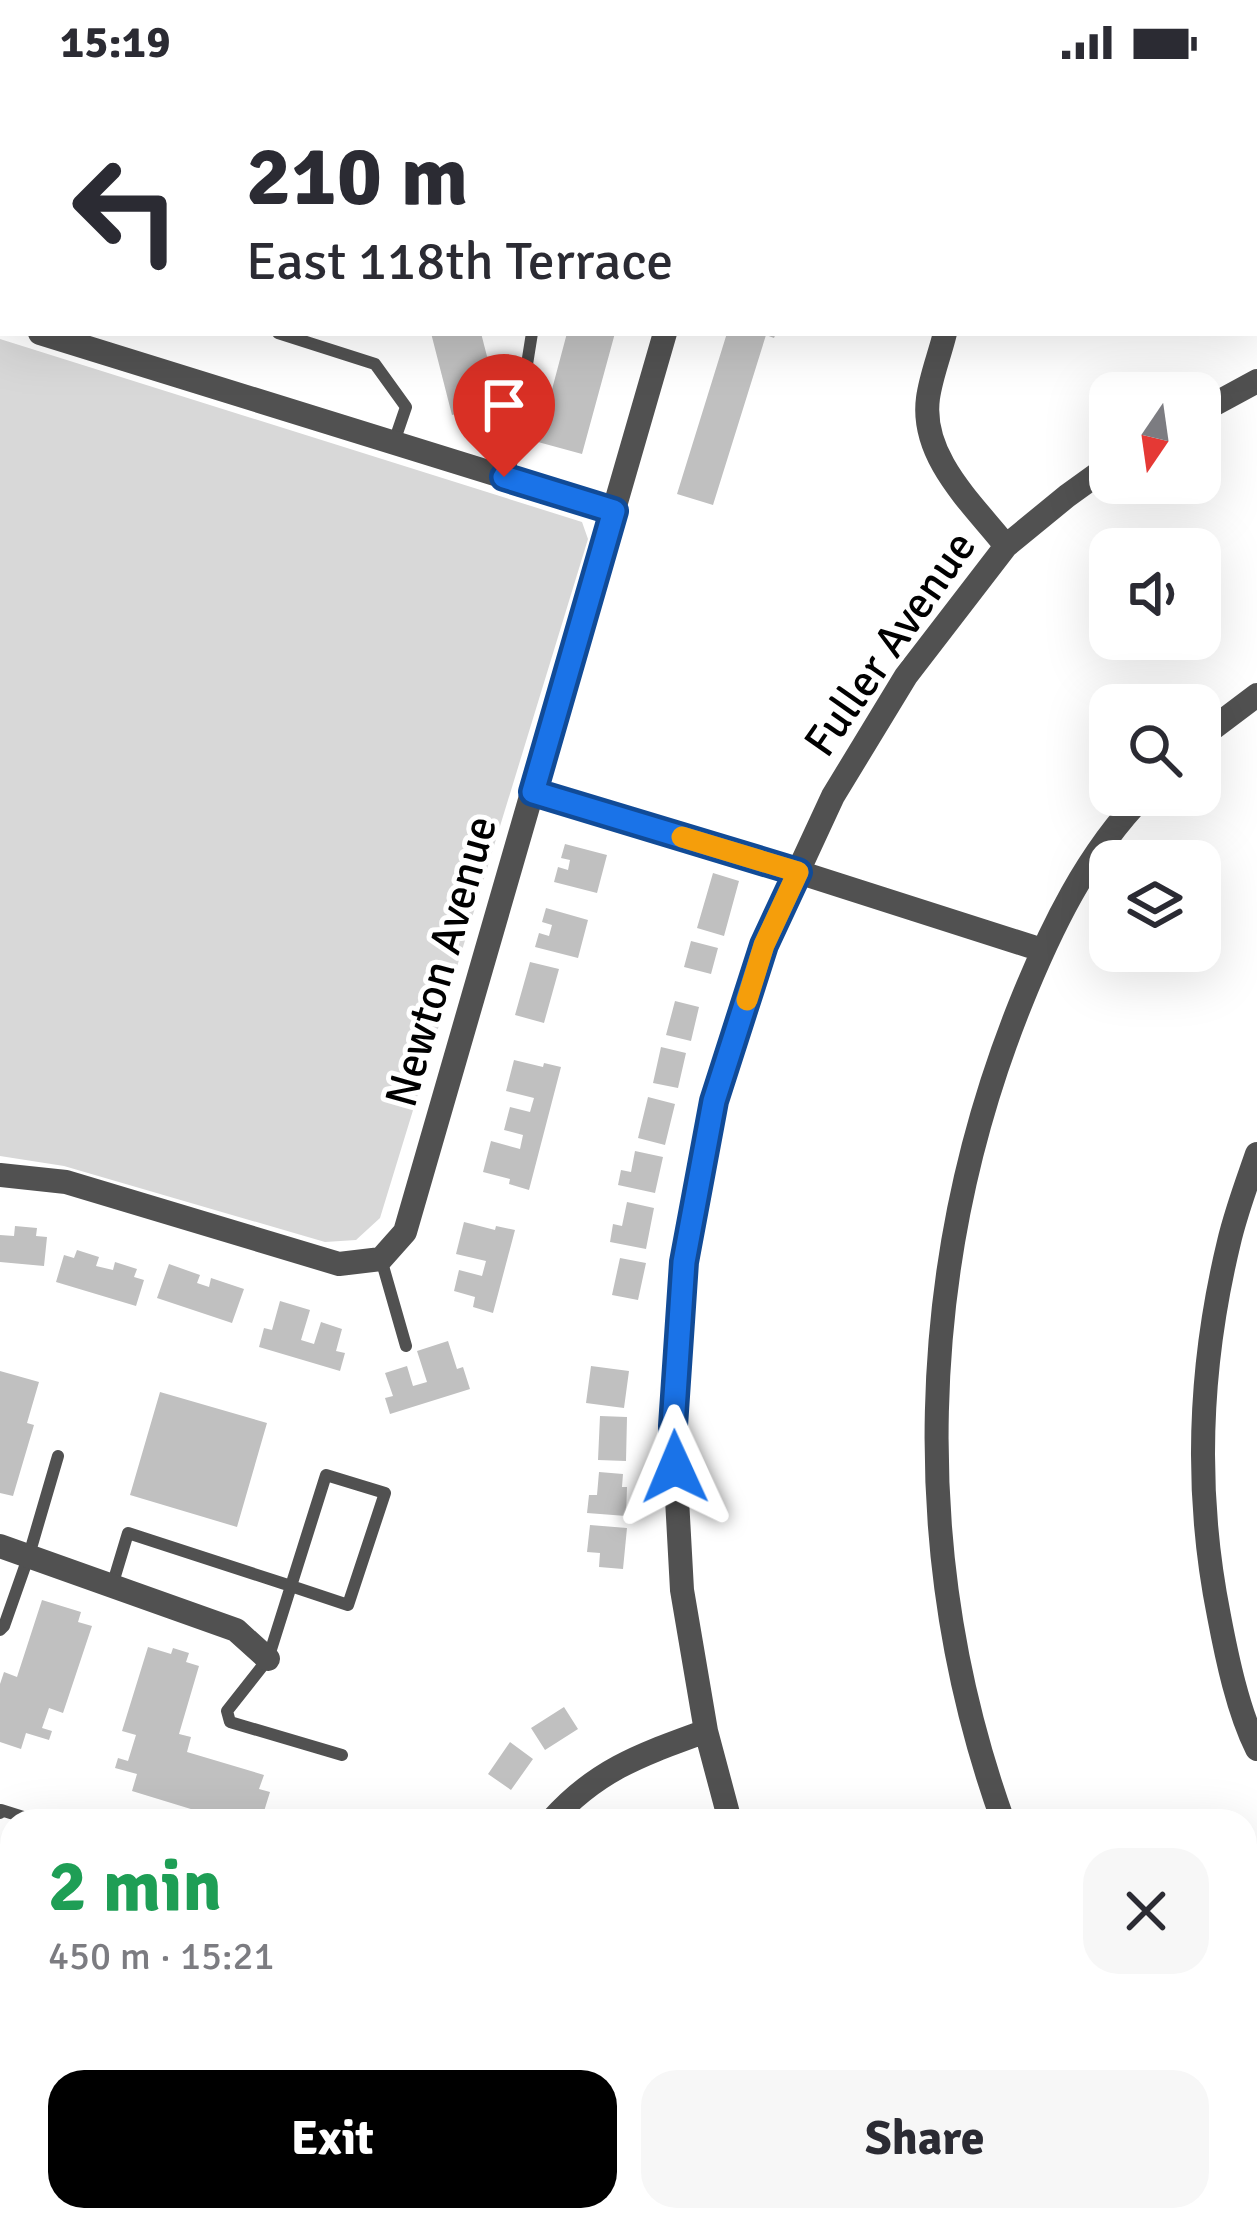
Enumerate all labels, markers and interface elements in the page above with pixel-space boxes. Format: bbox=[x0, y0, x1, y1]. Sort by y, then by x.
text: 15:19 bbox=[60, 15, 170, 70]
text: 210 m bbox=[246, 125, 468, 229]
icon: left bbox=[48, 132, 204, 288]
text: East 118th Terrace bbox=[246, 228, 673, 295]
pin bbox=[453, 354, 555, 477]
icon: arrive bbox=[471, 372, 537, 438]
north arrow bbox=[1089, 372, 1221, 504]
map controls bbox=[1089, 372, 1221, 972]
street label: Fuller Avenue bbox=[793, 521, 988, 767]
button: sound bbox=[1089, 528, 1221, 660]
button: search bbox=[1089, 684, 1221, 816]
street label: Newton Avenue bbox=[374, 810, 509, 1113]
button: layers bbox=[1089, 840, 1221, 972]
position arrow bbox=[612, 1404, 738, 1530]
text: 2 min bbox=[48, 1842, 222, 1931]
button: close bbox=[1083, 1848, 1209, 1974]
text: 450 m · 15:21 bbox=[48, 1932, 275, 1980]
button: Exit bbox=[48, 2070, 617, 2208]
button: Share bbox=[641, 2070, 1209, 2208]

